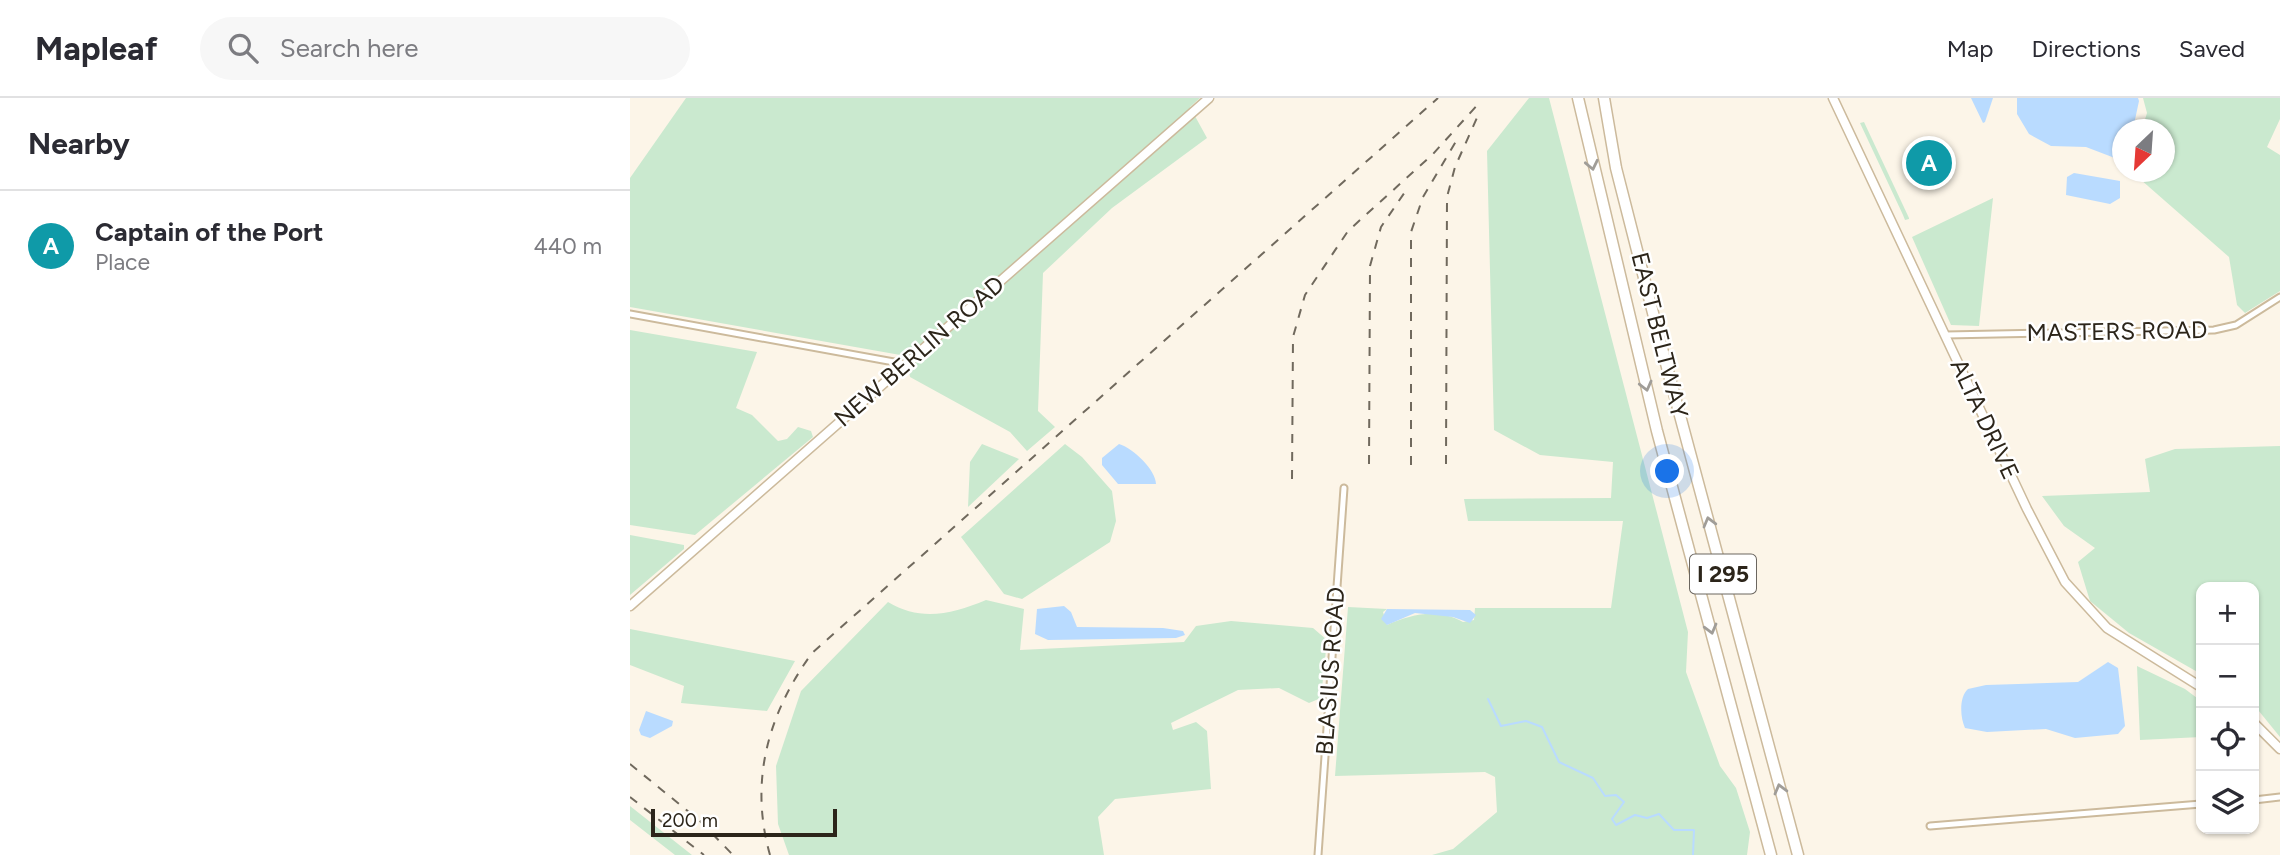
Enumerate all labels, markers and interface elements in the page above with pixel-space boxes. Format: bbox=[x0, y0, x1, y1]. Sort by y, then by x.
search box bbox=[200, 17, 690, 80]
text: Mapleaf bbox=[35, 29, 158, 68]
icon: search bbox=[224, 29, 262, 67]
text: Search here bbox=[280, 32, 419, 64]
text: Map bbox=[1947, 34, 1993, 63]
text: Directions bbox=[2031, 34, 2141, 63]
text: Saved bbox=[2179, 34, 2245, 63]
north arrow bbox=[2112, 119, 2175, 182]
text: Nearby bbox=[28, 125, 130, 162]
pin: A bbox=[1906, 137, 1952, 189]
one-way arrow bbox=[1584, 159, 1599, 171]
text: Captain of the Port bbox=[95, 216, 323, 248]
text: A bbox=[43, 232, 59, 260]
text: 440 m bbox=[533, 232, 602, 260]
text: Place bbox=[95, 248, 150, 276]
street label: EAST BELTWAY bbox=[1625, 249, 1695, 421]
street label: NEW BERLIN ROAD bbox=[828, 269, 1010, 433]
street label: MASTERS ROAD bbox=[2026, 315, 2208, 347]
street label: ALTA DRIVE bbox=[1944, 354, 2026, 484]
one-way arrow bbox=[1638, 380, 1652, 392]
your location bbox=[1650, 454, 1684, 488]
one-way arrow bbox=[1702, 516, 1717, 528]
road number: I 295 bbox=[1690, 554, 1756, 594]
map controls bbox=[2196, 582, 2259, 834]
button: + bbox=[2196, 582, 2259, 645]
street label: BLASIUS ROAD bbox=[1310, 586, 1350, 756]
one-way arrow bbox=[1703, 623, 1718, 635]
button: − bbox=[2196, 645, 2259, 708]
button: locate bbox=[2196, 708, 2259, 771]
button: layers bbox=[2196, 771, 2259, 834]
one-way arrow bbox=[1774, 783, 1789, 795]
scale bar bbox=[651, 806, 836, 838]
text: 200 m bbox=[662, 809, 718, 832]

